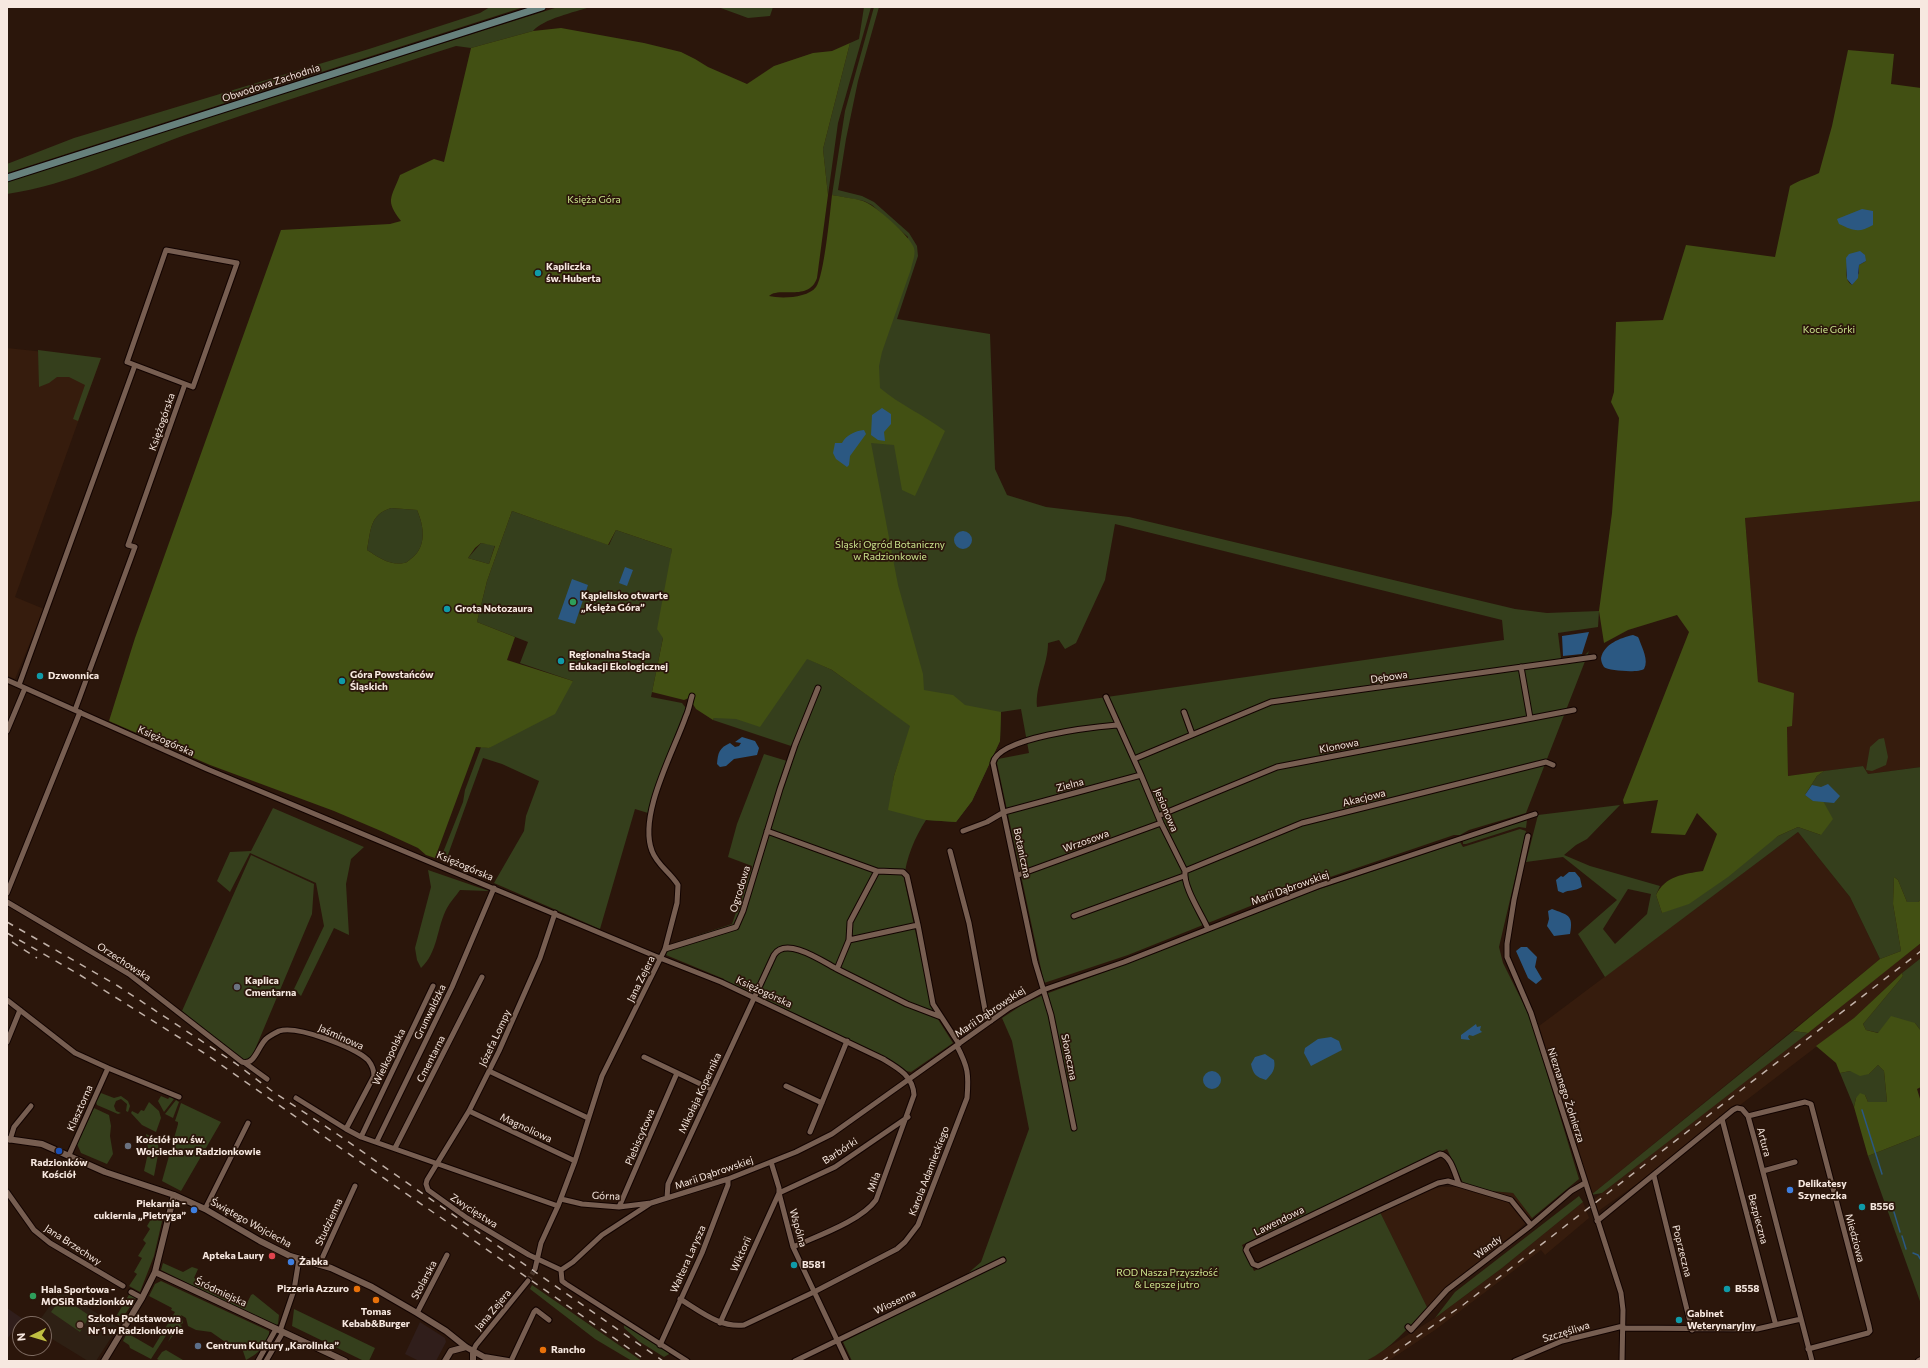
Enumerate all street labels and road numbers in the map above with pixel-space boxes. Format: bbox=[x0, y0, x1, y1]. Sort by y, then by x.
street label: Obwodowa Zachodnia bbox=[221, 61, 321, 105]
street label: Księżogórska bbox=[147, 392, 177, 452]
street label: Dębowa bbox=[1370, 668, 1408, 686]
street label: Księżogórska bbox=[136, 723, 196, 759]
street label: Klonowa bbox=[1318, 736, 1360, 756]
street label: Zielna bbox=[1055, 776, 1085, 794]
street label: Jesionowa bbox=[1152, 787, 1180, 833]
street label: Akacjowa bbox=[1341, 787, 1387, 809]
street label: Botaniczna bbox=[1011, 827, 1033, 879]
street label: Wrzosowa bbox=[1061, 827, 1111, 855]
street label: Księżogórska bbox=[435, 849, 495, 883]
street label: Ogrodowa bbox=[727, 864, 753, 914]
street label: Marii Dąbrowskiej bbox=[1249, 868, 1331, 908]
street label: Orzechowska bbox=[95, 940, 153, 984]
street label: Jana Zejera bbox=[625, 954, 657, 1004]
street label: Księżogórska bbox=[734, 974, 794, 1010]
street label: Grunwaldzka bbox=[412, 983, 448, 1041]
street label: Marii Dąbrowskiej bbox=[953, 984, 1027, 1040]
street label: Józefa Lompy bbox=[477, 1008, 513, 1068]
street label: Jaśminowa bbox=[316, 1022, 366, 1052]
street label: Wielkopolska bbox=[370, 1027, 408, 1087]
street label: Słoneczna bbox=[1059, 1033, 1079, 1081]
street label: Cmentarna bbox=[414, 1034, 448, 1084]
street label: Nieznanego Żołnierza bbox=[1545, 1046, 1587, 1144]
street label: Mikołaja Kopernika bbox=[676, 1051, 724, 1135]
street label: Klasztorna bbox=[65, 1083, 95, 1133]
street label: Plebiscytowa bbox=[623, 1107, 657, 1167]
street label: Magnoliowa bbox=[498, 1111, 554, 1145]
street label: Karola Adamieckiego bbox=[906, 1124, 952, 1218]
street label: Artura bbox=[1754, 1126, 1774, 1158]
street label: Barbórki bbox=[820, 1135, 860, 1167]
street label: Marii Dąbrowskiej bbox=[673, 1154, 755, 1192]
street label: Miła bbox=[865, 1170, 883, 1194]
street label: Górna bbox=[592, 1190, 620, 1202]
street label: Zwycięstwa bbox=[448, 1191, 500, 1231]
street label: Bezpieczna bbox=[1746, 1193, 1770, 1245]
street label: Świętego Wojciecha bbox=[208, 1196, 294, 1250]
street label: Studzienna bbox=[313, 1196, 345, 1248]
street label: Lawendowa bbox=[1252, 1204, 1306, 1238]
street label: Wspólna bbox=[787, 1207, 809, 1249]
street label: Miedziowa bbox=[1843, 1212, 1867, 1264]
street label: Jana Brzechwy bbox=[42, 1222, 104, 1268]
street label: Waltera Larysza bbox=[668, 1223, 708, 1295]
street label: Poprzeczna bbox=[1670, 1224, 1694, 1278]
street label: Wandy bbox=[1472, 1233, 1504, 1261]
street label: Wiktorii bbox=[728, 1235, 754, 1273]
street label: Stolarska bbox=[409, 1258, 439, 1302]
street label: Śródmiejska bbox=[193, 1275, 249, 1309]
street label: Jana Zejera bbox=[472, 1287, 514, 1333]
street label: Wiosenna bbox=[872, 1287, 918, 1317]
street label: Szczęśliwa bbox=[1541, 1319, 1591, 1345]

